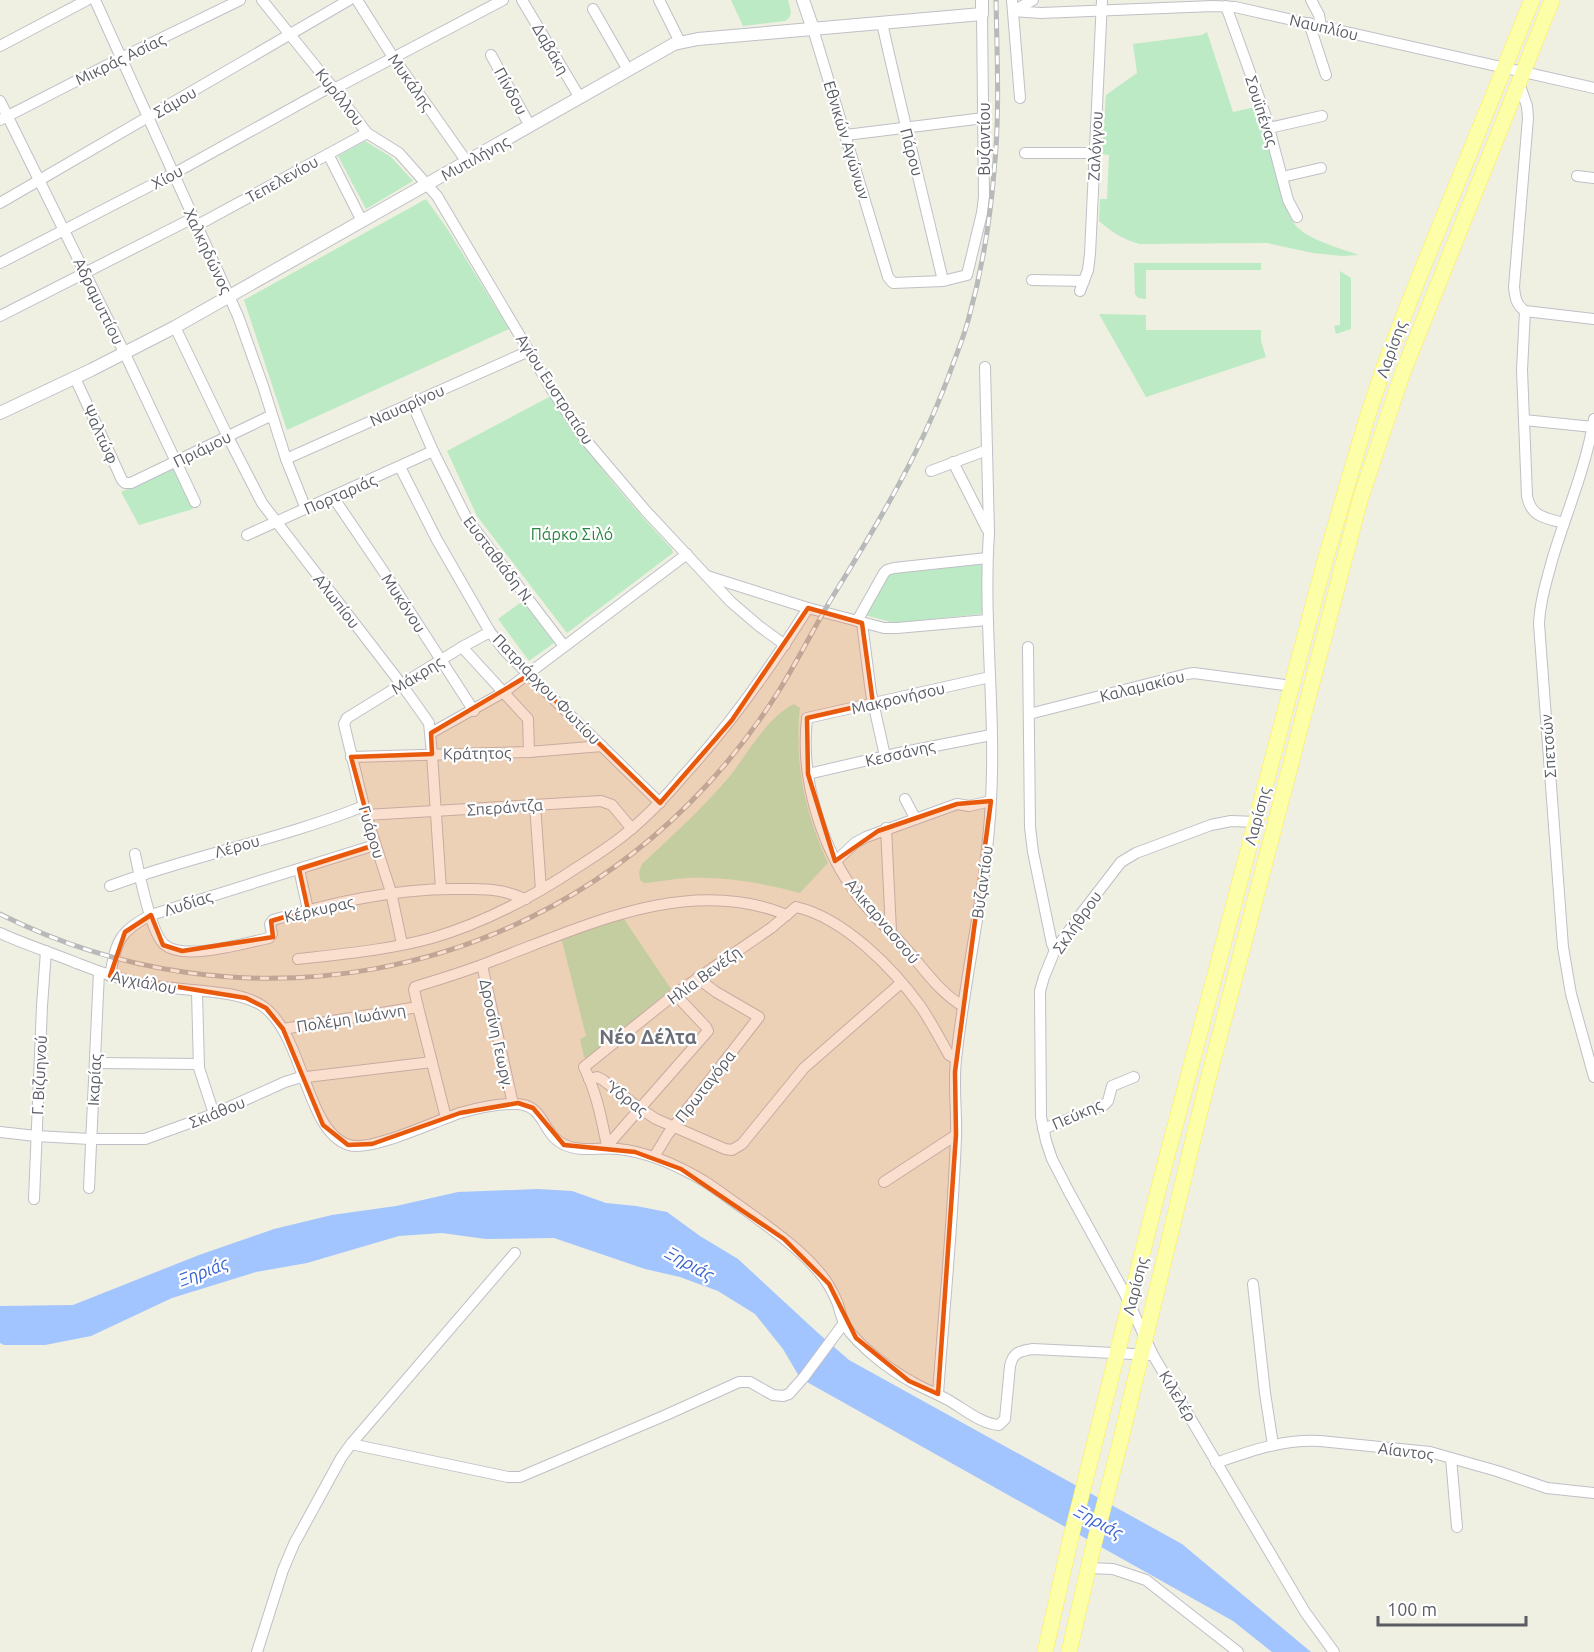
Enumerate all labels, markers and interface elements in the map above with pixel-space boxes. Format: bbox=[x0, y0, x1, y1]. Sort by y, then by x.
street label: Ναυπλίου bbox=[1288, 10, 1360, 44]
street label: Δαβάκη bbox=[529, 20, 573, 78]
street label: Μικράς Ασίας bbox=[72, 30, 168, 89]
street label: Μυκάλης bbox=[384, 50, 437, 114]
street label: Πίνδου bbox=[491, 64, 531, 118]
street label: Κυρίλλου bbox=[312, 65, 368, 129]
street label: Σουϊπένας bbox=[1241, 73, 1282, 149]
street label: Εθνικών Αγώνων bbox=[820, 78, 874, 202]
street label: Σάμου bbox=[150, 83, 200, 121]
street label: Βυζαντίου bbox=[975, 102, 994, 176]
street label: Ζαλόγγου bbox=[1084, 110, 1106, 182]
street label: Πάρου bbox=[897, 126, 927, 178]
street label: Μυτιλήνης bbox=[438, 132, 513, 185]
street label: Τεπελενίου bbox=[243, 152, 321, 206]
street label: Χίου bbox=[148, 161, 186, 193]
street label: Χαλκηδώνος bbox=[180, 206, 236, 297]
street label: Αδραμυττίου bbox=[70, 255, 128, 347]
street label: Λαρίσης bbox=[1372, 318, 1411, 380]
street label: Αγίου Ευστρατίου bbox=[513, 330, 597, 448]
street label: Ναυαρίνου bbox=[367, 381, 447, 429]
street label: Ψαλτώφ bbox=[80, 402, 122, 466]
street label: Πριάμου bbox=[170, 427, 234, 471]
street label: Πορταριάς bbox=[301, 470, 379, 519]
street label: Ευσταθιάδη Ν. bbox=[460, 512, 538, 608]
park label: Πάρκο Σιλό bbox=[531, 525, 613, 543]
street label: Αλωπίου bbox=[310, 570, 364, 632]
street label: Μυκόνου bbox=[378, 570, 430, 636]
street label: Πατριάρχου Φωτίου bbox=[490, 630, 604, 748]
street label: Μάκρης bbox=[388, 652, 447, 699]
street label: Καλαμακίου bbox=[1098, 667, 1186, 705]
street label: Μακρονήσου bbox=[849, 678, 947, 718]
street label: Σπετσών bbox=[1537, 713, 1559, 778]
street label: Κεσσάνης bbox=[863, 736, 937, 771]
street label: Κράτητος bbox=[443, 743, 511, 764]
street label: Λαρίσης bbox=[1241, 785, 1274, 847]
street label: Σπεράντζα bbox=[466, 795, 544, 820]
street label: Γυάρου bbox=[355, 803, 389, 861]
street label: Λέρου bbox=[212, 831, 262, 861]
street label: Βυζαντίου bbox=[968, 844, 997, 920]
street label: Αλικαρνασσού bbox=[842, 875, 924, 967]
street label: Λυδίας bbox=[162, 887, 215, 920]
street label: Σκλήθρου bbox=[1049, 887, 1105, 957]
street label: Κέρκυρας bbox=[282, 892, 356, 927]
street label: Ηλία Βενέζη bbox=[664, 942, 745, 1008]
street label: Αγχιάλου bbox=[110, 967, 178, 997]
street label: Δροσίνη Γεωργ. bbox=[477, 977, 517, 1091]
street label: Πολέμη Ιωάννη bbox=[295, 1000, 407, 1036]
district label: Νέο Δέλτα bbox=[599, 1025, 697, 1048]
street label: Γ. Βιζυηνού bbox=[28, 1035, 51, 1116]
street label: Πρωταγόρα bbox=[671, 1046, 739, 1126]
street label: Ικαρίας bbox=[84, 1053, 105, 1107]
street label: Ύδρας bbox=[601, 1076, 651, 1120]
street label: Σκιάθου bbox=[186, 1093, 248, 1131]
street label: Πεύκης bbox=[1049, 1095, 1105, 1134]
water label: Ξηριάς bbox=[661, 1241, 719, 1286]
water label: Ξηριάς bbox=[174, 1252, 232, 1291]
street label: Λαρίσης bbox=[1119, 1255, 1152, 1317]
street label: Κιλελέρ bbox=[1156, 1367, 1200, 1425]
street label: Αίαντος bbox=[1377, 1439, 1435, 1464]
water label: Ξηριάς bbox=[1070, 1499, 1128, 1544]
scale bar bbox=[1378, 1589, 1526, 1627]
text: 100 m bbox=[1387, 1599, 1437, 1619]

